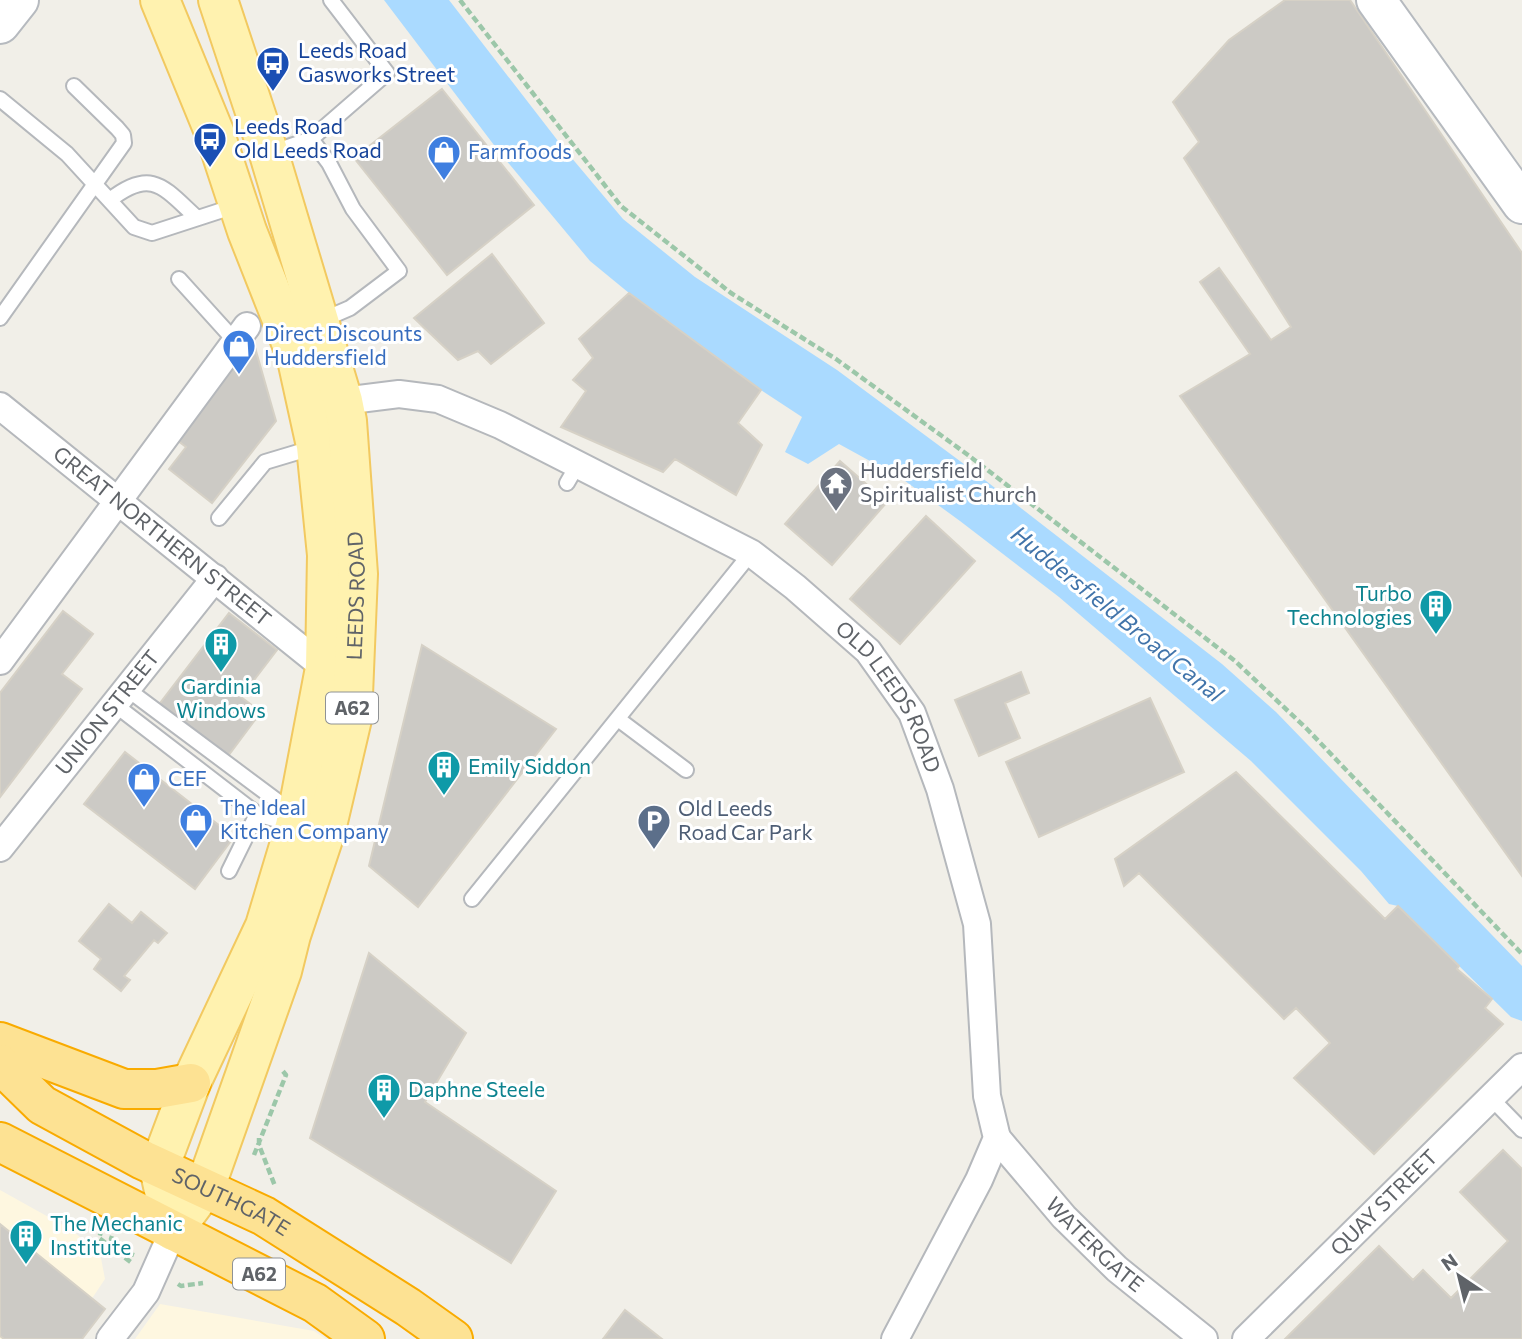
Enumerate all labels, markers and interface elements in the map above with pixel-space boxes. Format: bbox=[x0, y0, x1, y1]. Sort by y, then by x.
place label: Leeds Road Gasworks Street bbox=[298, 37, 455, 86]
bus stop icon: Leeds Road Gasworks Street bbox=[254, 44, 292, 93]
place label: Leeds Road Old Leeds Road bbox=[234, 113, 382, 162]
bus stop icon: Leeds Road Old Leeds Road bbox=[191, 120, 229, 169]
shop icon: Farmfoods bbox=[425, 133, 463, 182]
place label: Farmfoods bbox=[468, 138, 572, 163]
place label: Direct Discounts Huddersfield bbox=[264, 320, 422, 369]
shop icon: Direct Discounts Huddersfield bbox=[220, 327, 258, 376]
street label: GREAT NORTHERN STREET bbox=[49, 440, 277, 631]
place label: Huddersfield Spiritualist Church bbox=[860, 457, 1037, 506]
temple icon: Huddersfield Spiritualist Church bbox=[817, 464, 855, 513]
water label: Huddersfield Broad Canal bbox=[1006, 519, 1230, 708]
street label: LEEDS ROAD bbox=[340, 531, 369, 661]
place label: Turbo Technologies bbox=[1287, 580, 1412, 629]
building icon: Turbo Technologies bbox=[1417, 587, 1455, 636]
street label: OLD LEEDS ROAD bbox=[831, 615, 947, 776]
building icon: Gardinia Windows bbox=[202, 625, 240, 674]
street label: UNION STREET bbox=[49, 644, 164, 779]
place label: Gardinia Windows bbox=[176, 673, 266, 722]
road number: A62 bbox=[326, 692, 378, 723]
building icon: Emily Siddon bbox=[425, 748, 463, 797]
place label: Emily Siddon bbox=[468, 753, 591, 778]
shop icon: CEF bbox=[125, 760, 163, 809]
place label: CEF bbox=[168, 765, 207, 790]
place label: The Ideal Kitchen Company bbox=[220, 794, 389, 843]
place label: Old Leeds Road Car Park bbox=[678, 795, 813, 844]
shop icon: The Ideal Kitchen Company bbox=[177, 801, 215, 850]
parking icon: Old Leeds Road Car Park bbox=[635, 802, 673, 851]
building icon: Daphne Steele bbox=[365, 1071, 403, 1120]
place label: Daphne Steele bbox=[408, 1076, 545, 1101]
street label: QUAY STREET bbox=[1324, 1144, 1442, 1260]
street label: SOUTHGATE bbox=[169, 1161, 295, 1240]
street label: WATERGATE bbox=[1042, 1191, 1149, 1297]
place label: The Mechanic Institute bbox=[50, 1210, 183, 1259]
building icon: The Mechanic Institute bbox=[7, 1217, 45, 1266]
north arrow bbox=[1424, 1241, 1494, 1311]
text: N bbox=[1437, 1248, 1461, 1275]
road number: A62 bbox=[233, 1258, 285, 1290]

